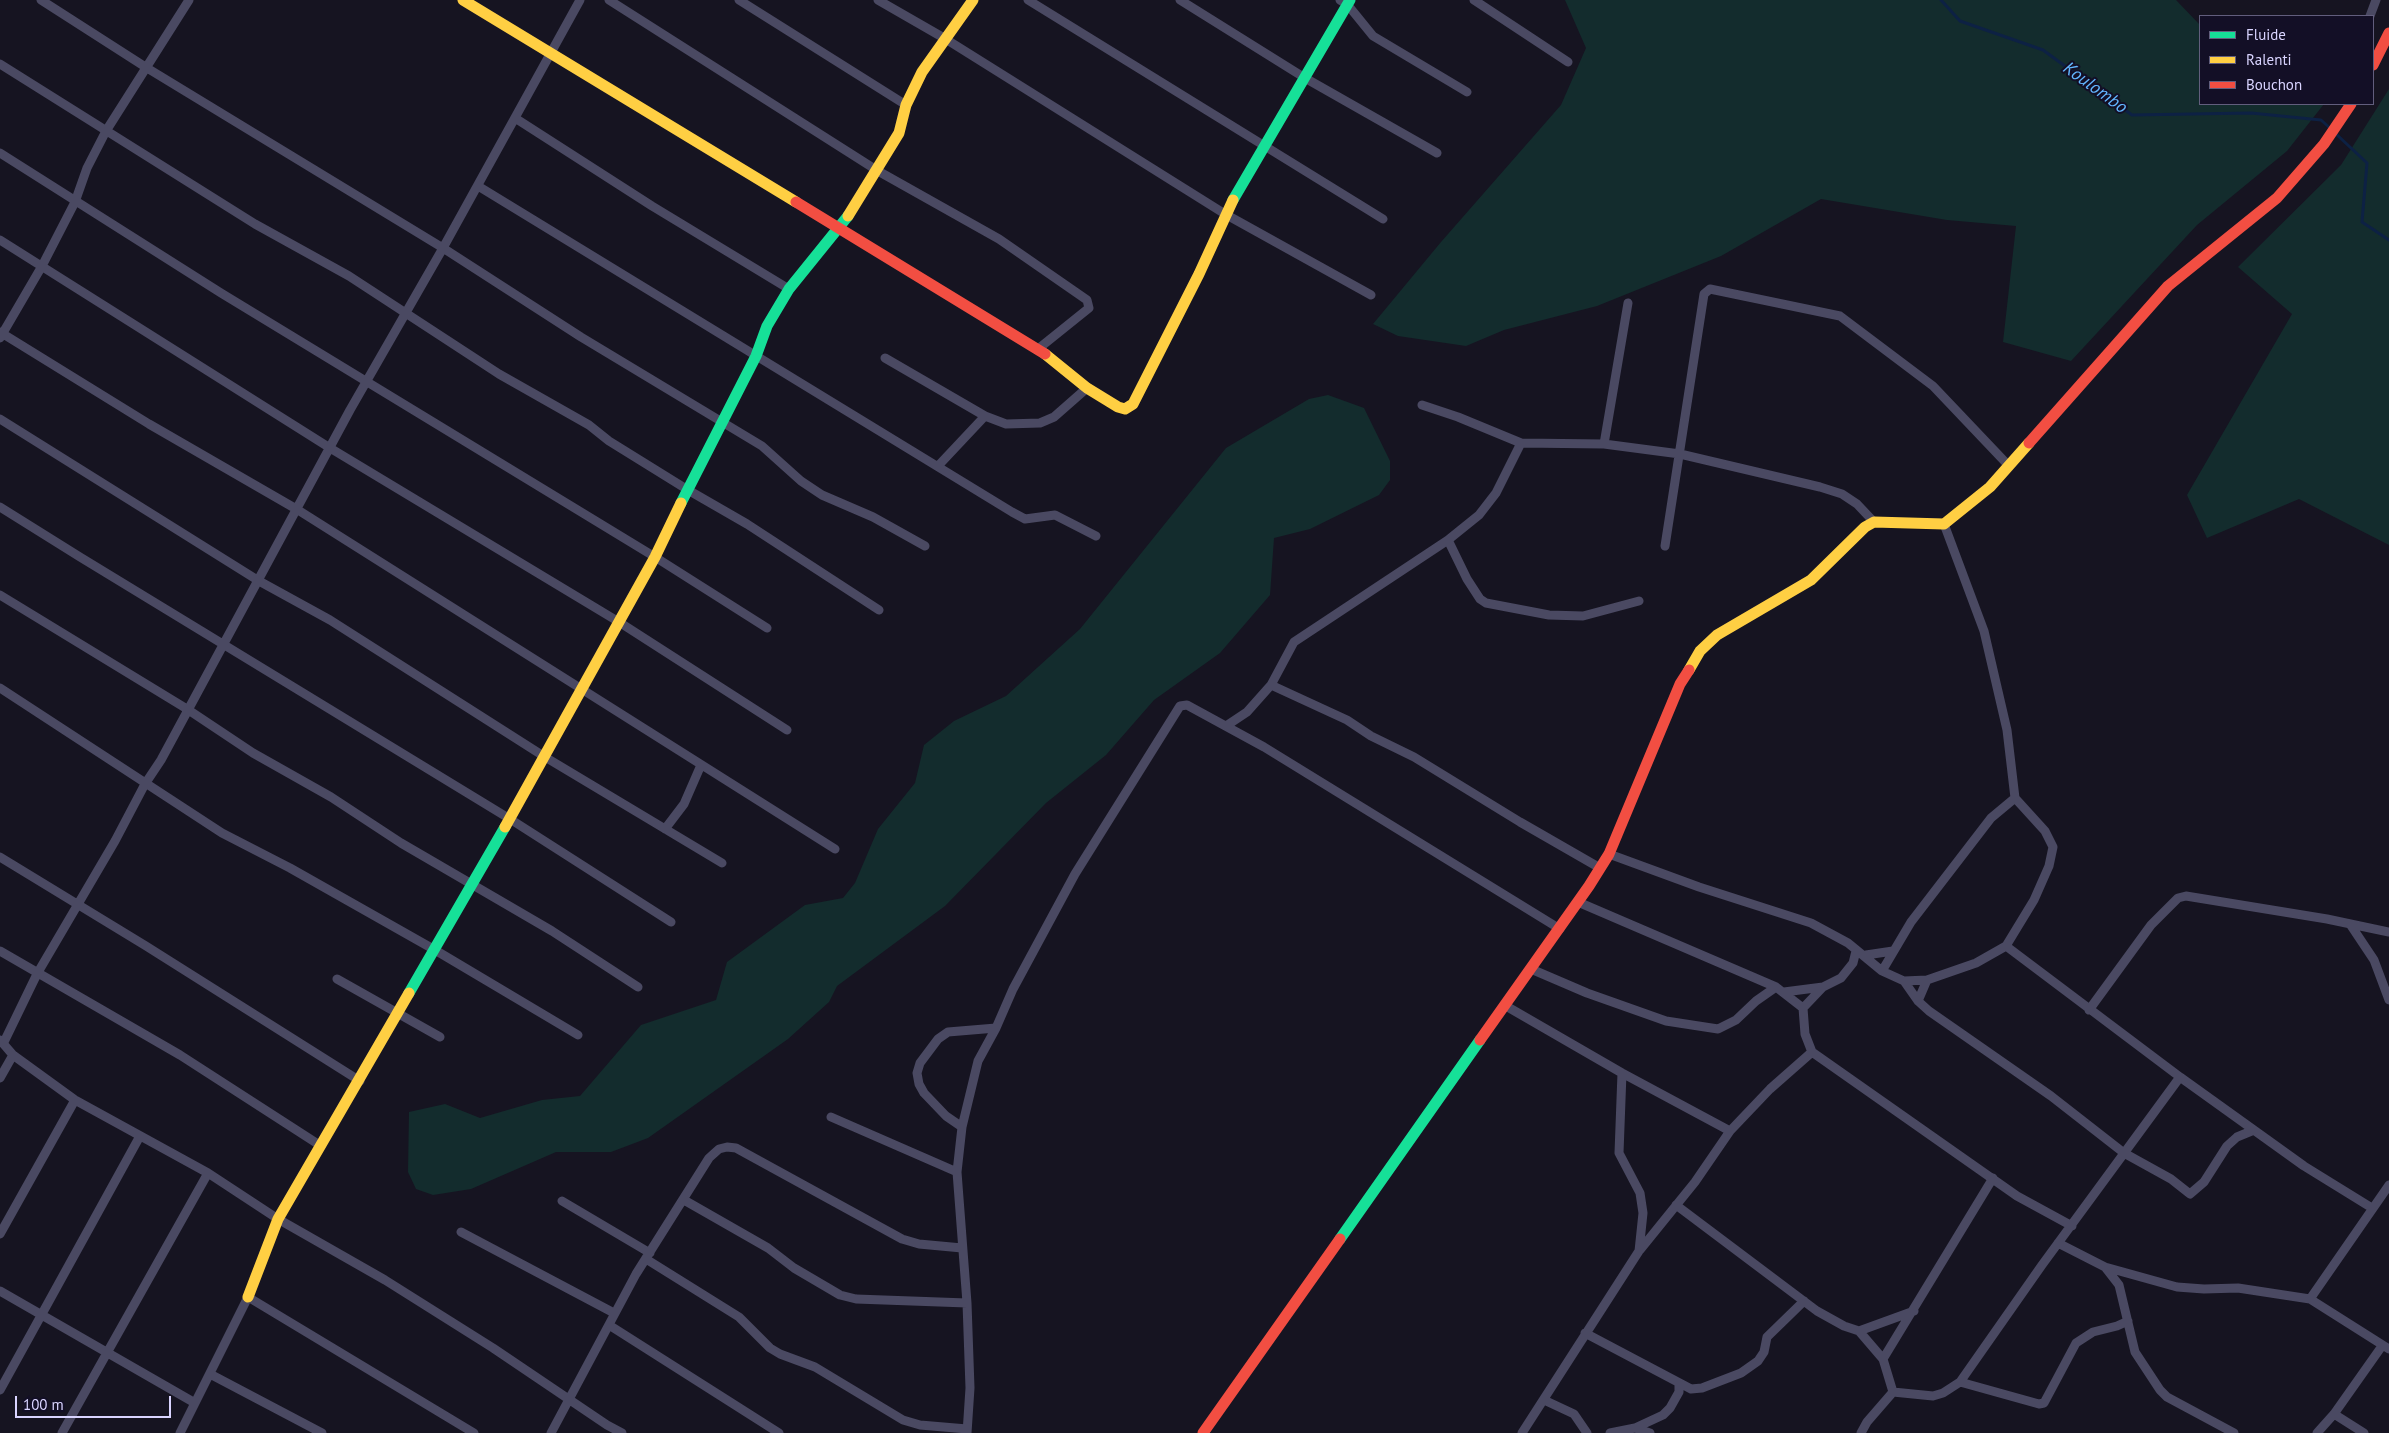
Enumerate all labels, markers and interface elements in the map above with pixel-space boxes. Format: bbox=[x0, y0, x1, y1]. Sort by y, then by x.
legend bbox=[2199, 15, 2374, 105]
text: Fluide bbox=[2246, 25, 2286, 44]
text: Ralenti bbox=[2246, 50, 2292, 69]
water label: Koulombo bbox=[2059, 58, 2131, 118]
text: Bouchon bbox=[2246, 75, 2302, 94]
scale bar bbox=[18, 1386, 174, 1418]
text: 100 m bbox=[23, 1395, 64, 1414]

